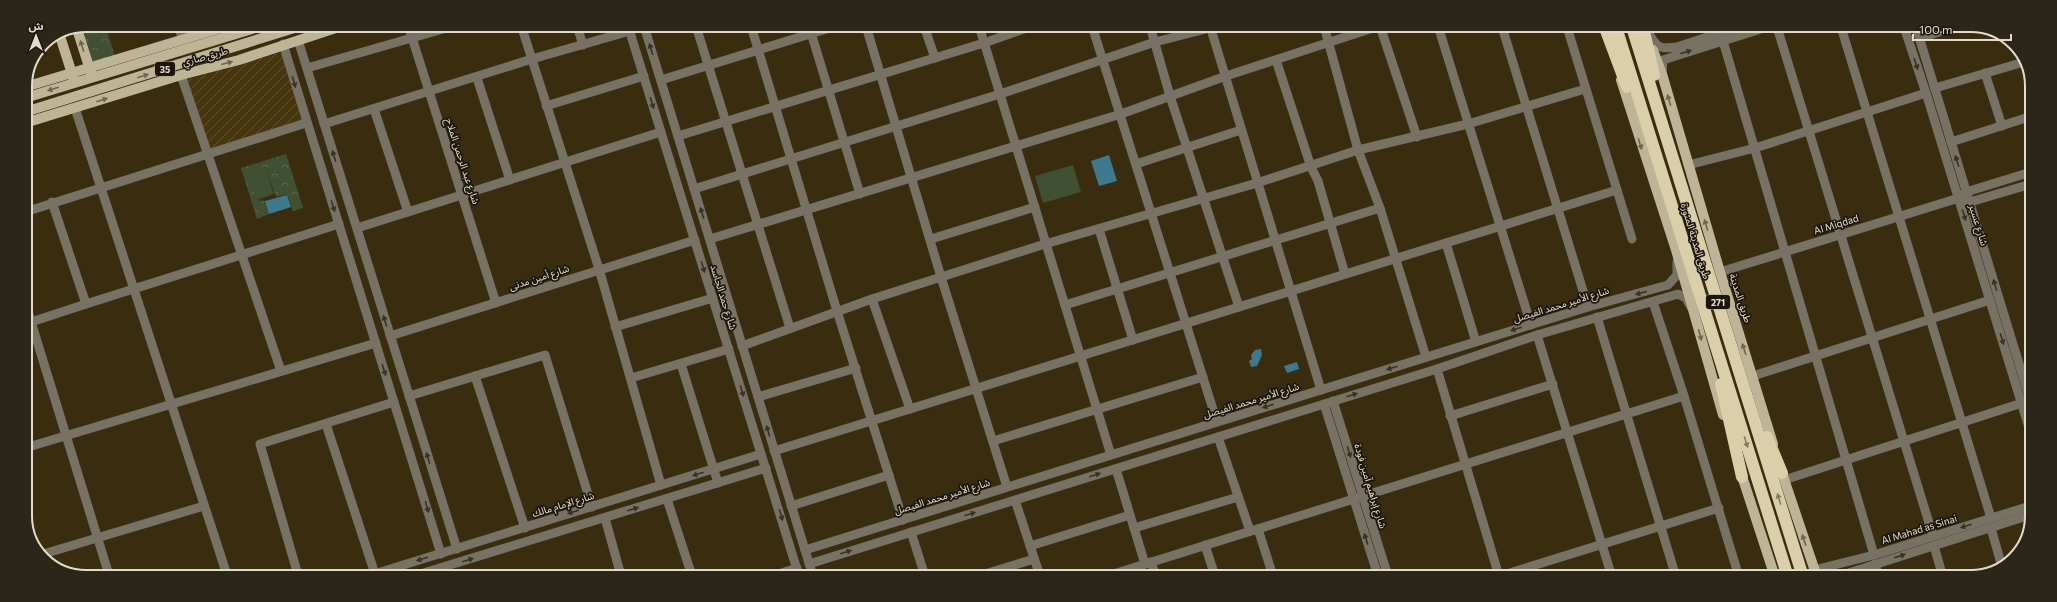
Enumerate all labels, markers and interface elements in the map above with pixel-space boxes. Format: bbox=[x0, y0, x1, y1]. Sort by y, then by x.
north arrow bbox=[16, 16, 56, 56]
scale bar bbox=[1913, 16, 2011, 42]
text: ش bbox=[28, 19, 44, 33]
text: 100 m bbox=[1919, 22, 1953, 36]
one-way arrow bbox=[79, 40, 85, 52]
one-way arrow bbox=[648, 43, 654, 55]
street label: طريق صاري bbox=[181, 44, 230, 70]
one-way arrow bbox=[1681, 49, 1693, 55]
one-way arrow bbox=[1914, 58, 1920, 70]
one-way arrow bbox=[221, 60, 233, 66]
road number: 35 bbox=[155, 62, 175, 76]
one-way arrow bbox=[137, 73, 149, 79]
one-way arrow bbox=[291, 76, 297, 88]
one-way arrow bbox=[47, 86, 59, 92]
one-way arrow bbox=[1666, 94, 1672, 106]
one-way arrow bbox=[97, 97, 109, 103]
one-way arrow bbox=[649, 97, 655, 109]
street label: شارع عبد الرحمن الملاح bbox=[442, 117, 483, 206]
one-way arrow bbox=[1637, 138, 1643, 150]
one-way arrow bbox=[331, 150, 337, 162]
one-way arrow bbox=[1954, 155, 1960, 167]
one-way arrow bbox=[330, 200, 336, 212]
street label: طريق المدينة المنورة bbox=[1678, 202, 1713, 281]
street label: شارع عسير bbox=[1965, 202, 1991, 248]
one-way arrow bbox=[699, 207, 705, 219]
one-way arrow bbox=[1961, 209, 1967, 221]
street label: Al Miqdad bbox=[1812, 211, 1860, 236]
one-way arrow bbox=[1703, 219, 1709, 231]
one-way arrow bbox=[700, 261, 706, 273]
street label: شارع أمين مدنى bbox=[507, 262, 571, 294]
street label: شارع حمد الجاسد bbox=[706, 263, 740, 332]
street label: طريق المدينة bbox=[1726, 272, 1755, 325]
one-way arrow bbox=[1992, 279, 1998, 291]
street label: شارع الأمير محمد الفيصل bbox=[1512, 284, 1611, 326]
one-way arrow bbox=[1634, 290, 1646, 296]
road number: 271 bbox=[1706, 295, 1730, 309]
one-way arrow bbox=[382, 314, 388, 326]
one-way arrow bbox=[1510, 326, 1522, 332]
one-way arrow bbox=[1698, 329, 1704, 341]
one-way arrow bbox=[1999, 333, 2005, 345]
one-way arrow bbox=[1741, 343, 1747, 355]
one-way arrow bbox=[381, 364, 387, 376]
one-way arrow bbox=[1385, 365, 1397, 371]
street label: شارع الأمير محمد الفيصل bbox=[1202, 380, 1301, 422]
one-way arrow bbox=[739, 386, 745, 398]
one-way arrow bbox=[1347, 392, 1359, 398]
one-way arrow bbox=[1261, 403, 1273, 409]
one-way arrow bbox=[765, 425, 771, 437]
one-way arrow bbox=[1743, 436, 1749, 448]
street label: شارع إبراهيم آمين فودة bbox=[1350, 442, 1390, 531]
one-way arrow bbox=[1346, 446, 1352, 458]
one-way arrow bbox=[425, 452, 431, 464]
one-way arrow bbox=[691, 471, 703, 477]
one-way arrow bbox=[1089, 472, 1101, 478]
street label: شارع الأمير محمد الفيصل bbox=[893, 476, 992, 518]
street label: شارع الإمام مالك bbox=[530, 489, 597, 522]
one-way arrow bbox=[1776, 493, 1782, 505]
one-way arrow bbox=[424, 502, 430, 514]
one-way arrow bbox=[627, 506, 639, 512]
one-way arrow bbox=[567, 509, 579, 515]
one-way arrow bbox=[778, 510, 784, 522]
one-way arrow bbox=[965, 511, 977, 517]
street label: Al Mahad as Sinai bbox=[1880, 512, 1958, 546]
one-way arrow bbox=[1960, 523, 1972, 529]
one-way arrow bbox=[1363, 533, 1369, 545]
one-way arrow bbox=[1801, 534, 1807, 546]
one-way arrow bbox=[841, 549, 853, 555]
one-way arrow bbox=[1894, 553, 1906, 559]
one-way arrow bbox=[416, 556, 428, 562]
one-way arrow bbox=[462, 557, 474, 563]

